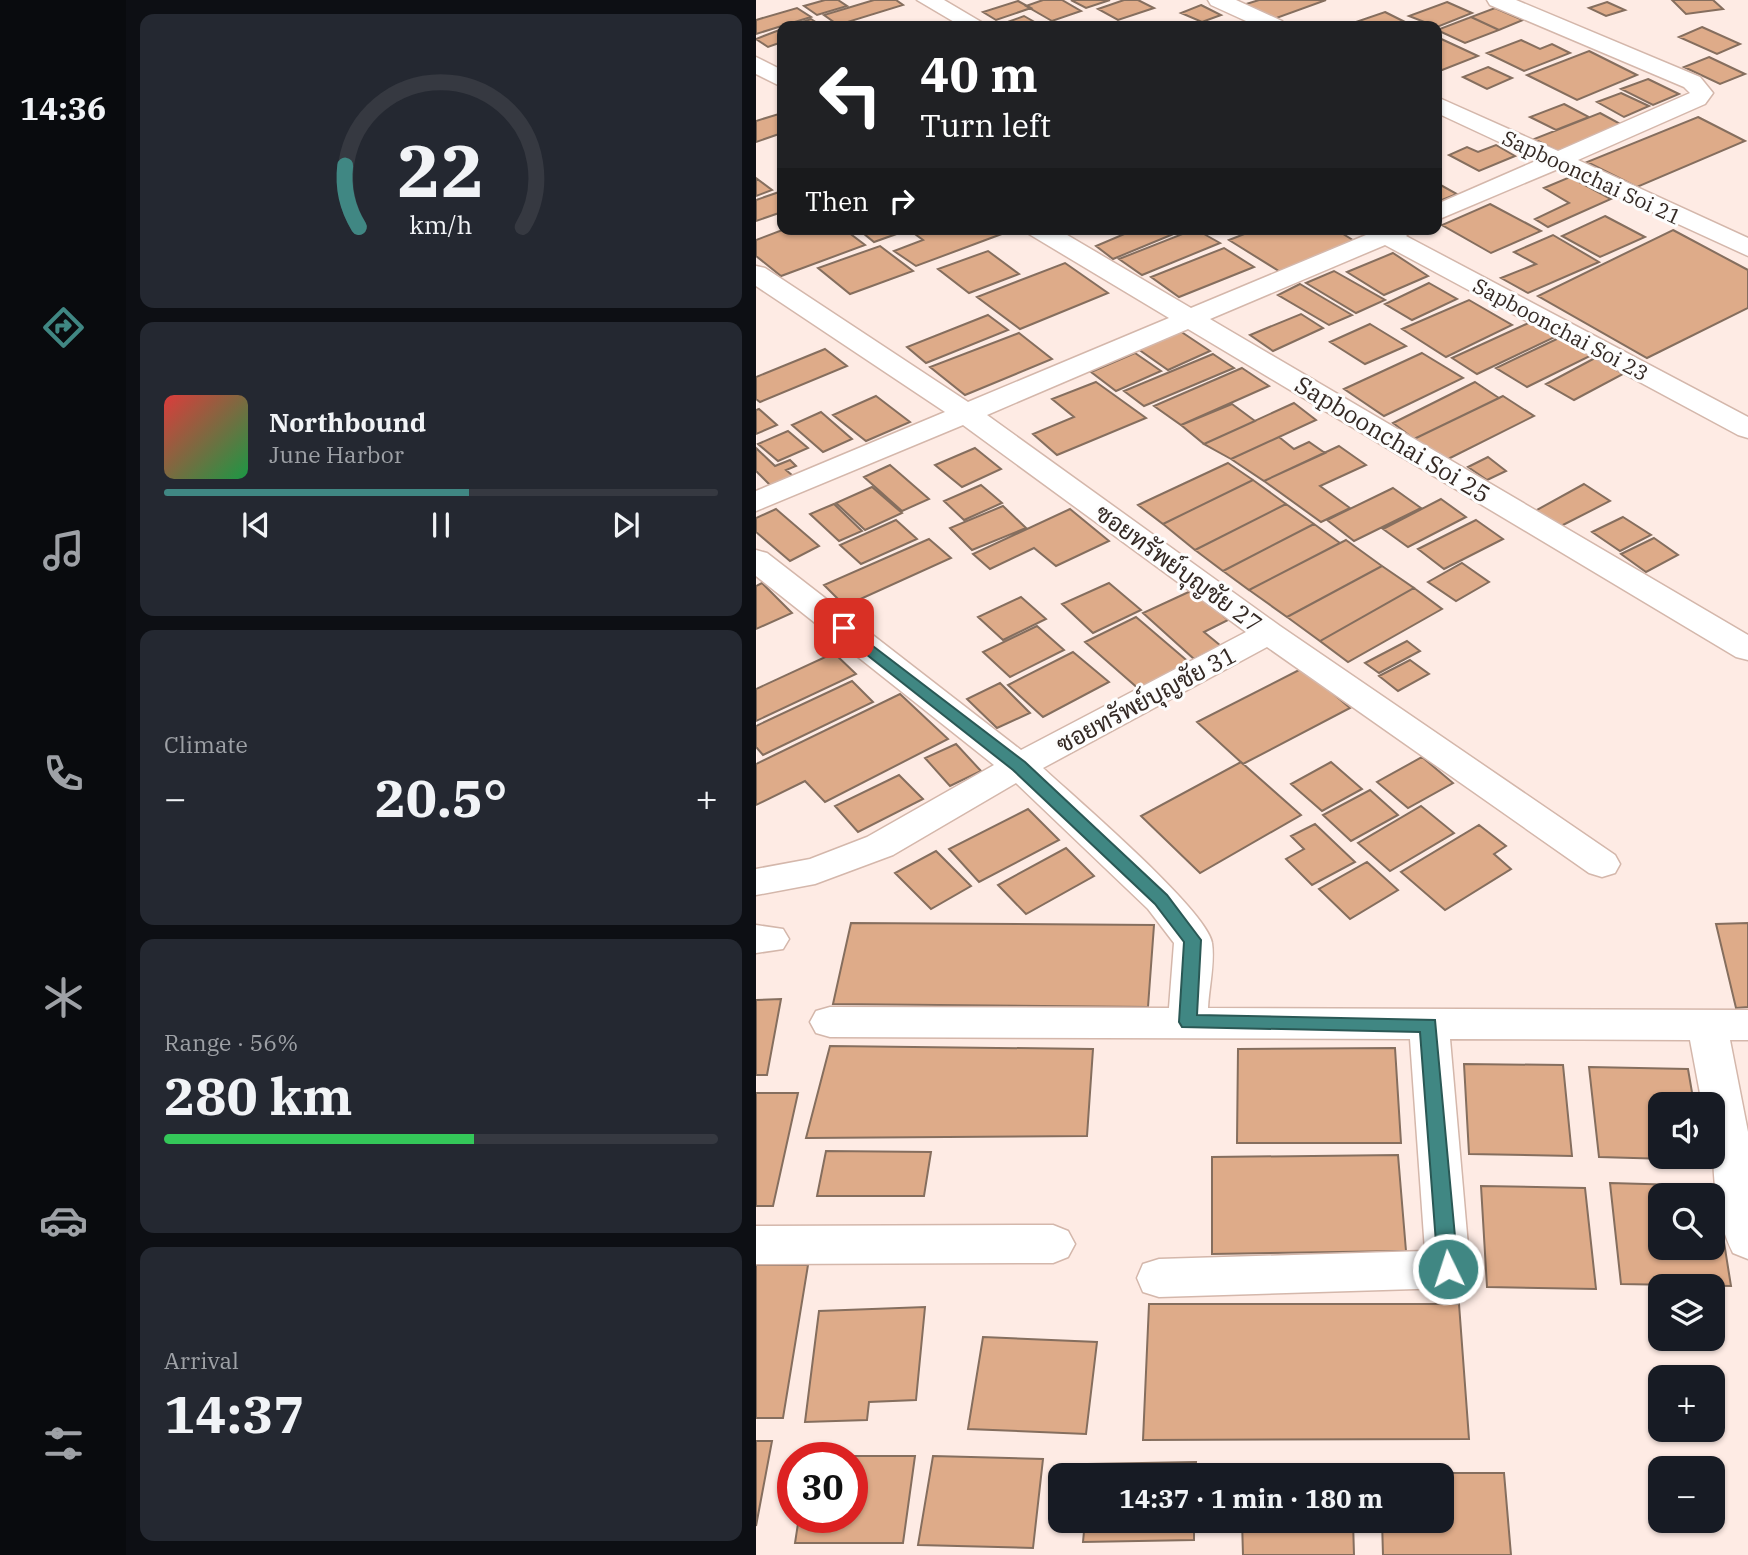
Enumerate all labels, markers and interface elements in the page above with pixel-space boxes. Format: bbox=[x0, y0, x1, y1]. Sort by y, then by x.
text: 40 m bbox=[920, 42, 1038, 105]
icon: left bbox=[805, 49, 896, 140]
text: 14:36 bbox=[20, 87, 106, 129]
text: Turn left bbox=[920, 104, 1051, 146]
text: 22 bbox=[397, 122, 485, 217]
street label: Sapboonchai Soi 21 bbox=[1498, 123, 1686, 231]
icon: right bbox=[883, 182, 921, 220]
text: Then bbox=[805, 184, 869, 218]
text: km/h bbox=[409, 208, 473, 241]
street label: Sapboonchai Soi 23 bbox=[1469, 271, 1653, 387]
icon: directions bbox=[39, 303, 88, 352]
street label: Sapboonchai Soi 25 bbox=[1289, 368, 1497, 510]
text: Northbound bbox=[269, 405, 426, 439]
text: June Harbor bbox=[269, 439, 404, 469]
street label: ซอยทรัพย์บุญชัย 27 bbox=[1088, 497, 1269, 640]
icon: previous bbox=[237, 506, 275, 544]
icon: pause bbox=[422, 506, 460, 544]
icon: next bbox=[607, 506, 645, 544]
icon: music bbox=[39, 526, 88, 575]
pin bbox=[814, 598, 874, 658]
icon: arrive bbox=[825, 609, 863, 647]
street label: ซอยทรัพย์บุญชัย 31 bbox=[1051, 638, 1242, 761]
text: Climate bbox=[164, 729, 248, 759]
icon: phone bbox=[39, 749, 88, 798]
text: 20.5° bbox=[375, 764, 507, 831]
text: − bbox=[164, 773, 187, 822]
text: + bbox=[695, 773, 718, 822]
icon: climate bbox=[39, 973, 88, 1022]
text: Range · 56% bbox=[164, 1027, 298, 1057]
text: 280 km bbox=[164, 1062, 353, 1129]
map controls bbox=[1648, 1092, 1725, 1533]
button: sound bbox=[1648, 1092, 1725, 1169]
button: search bbox=[1648, 1183, 1725, 1260]
icon: car bbox=[39, 1196, 88, 1245]
position arrow bbox=[1411, 1232, 1485, 1306]
button: layers bbox=[1648, 1274, 1725, 1351]
text: Arrival bbox=[164, 1345, 239, 1375]
button: + bbox=[1648, 1365, 1725, 1442]
text: 14:37 bbox=[164, 1380, 305, 1447]
icon: filters bbox=[39, 1419, 88, 1468]
speed limit sign: 30 bbox=[777, 1442, 868, 1533]
button: − bbox=[1648, 1456, 1725, 1533]
text: 14:37 · 1 min · 180 m bbox=[1119, 1481, 1383, 1515]

